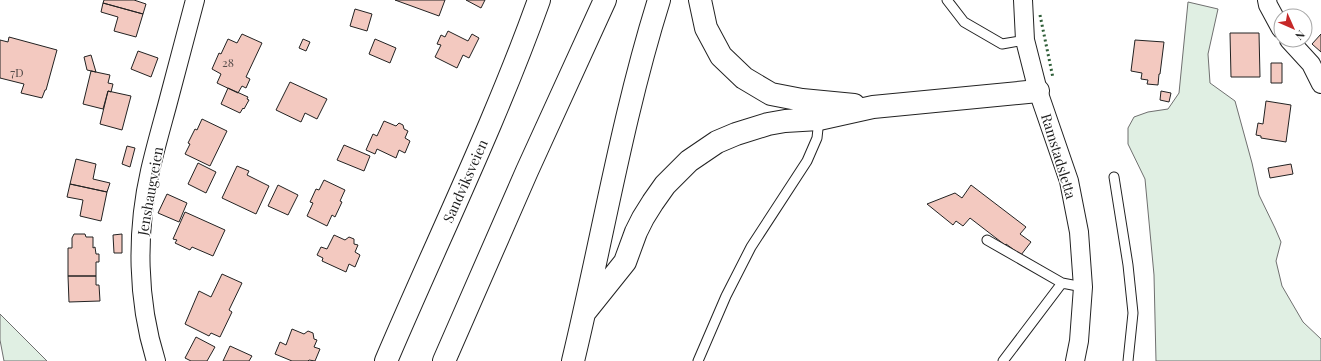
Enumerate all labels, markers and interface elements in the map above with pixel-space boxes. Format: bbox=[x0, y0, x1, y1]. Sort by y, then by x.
north arrow bbox=[1273, 8, 1313, 48]
text: N bbox=[1292, 27, 1309, 44]
house number: 28 bbox=[222, 54, 234, 70]
house number: 7D bbox=[10, 64, 24, 80]
street label: Ramstadsletta bbox=[1037, 111, 1081, 201]
street label: Sandviksveien bbox=[438, 136, 492, 226]
street label: Jenshaugveien bbox=[133, 144, 167, 238]

